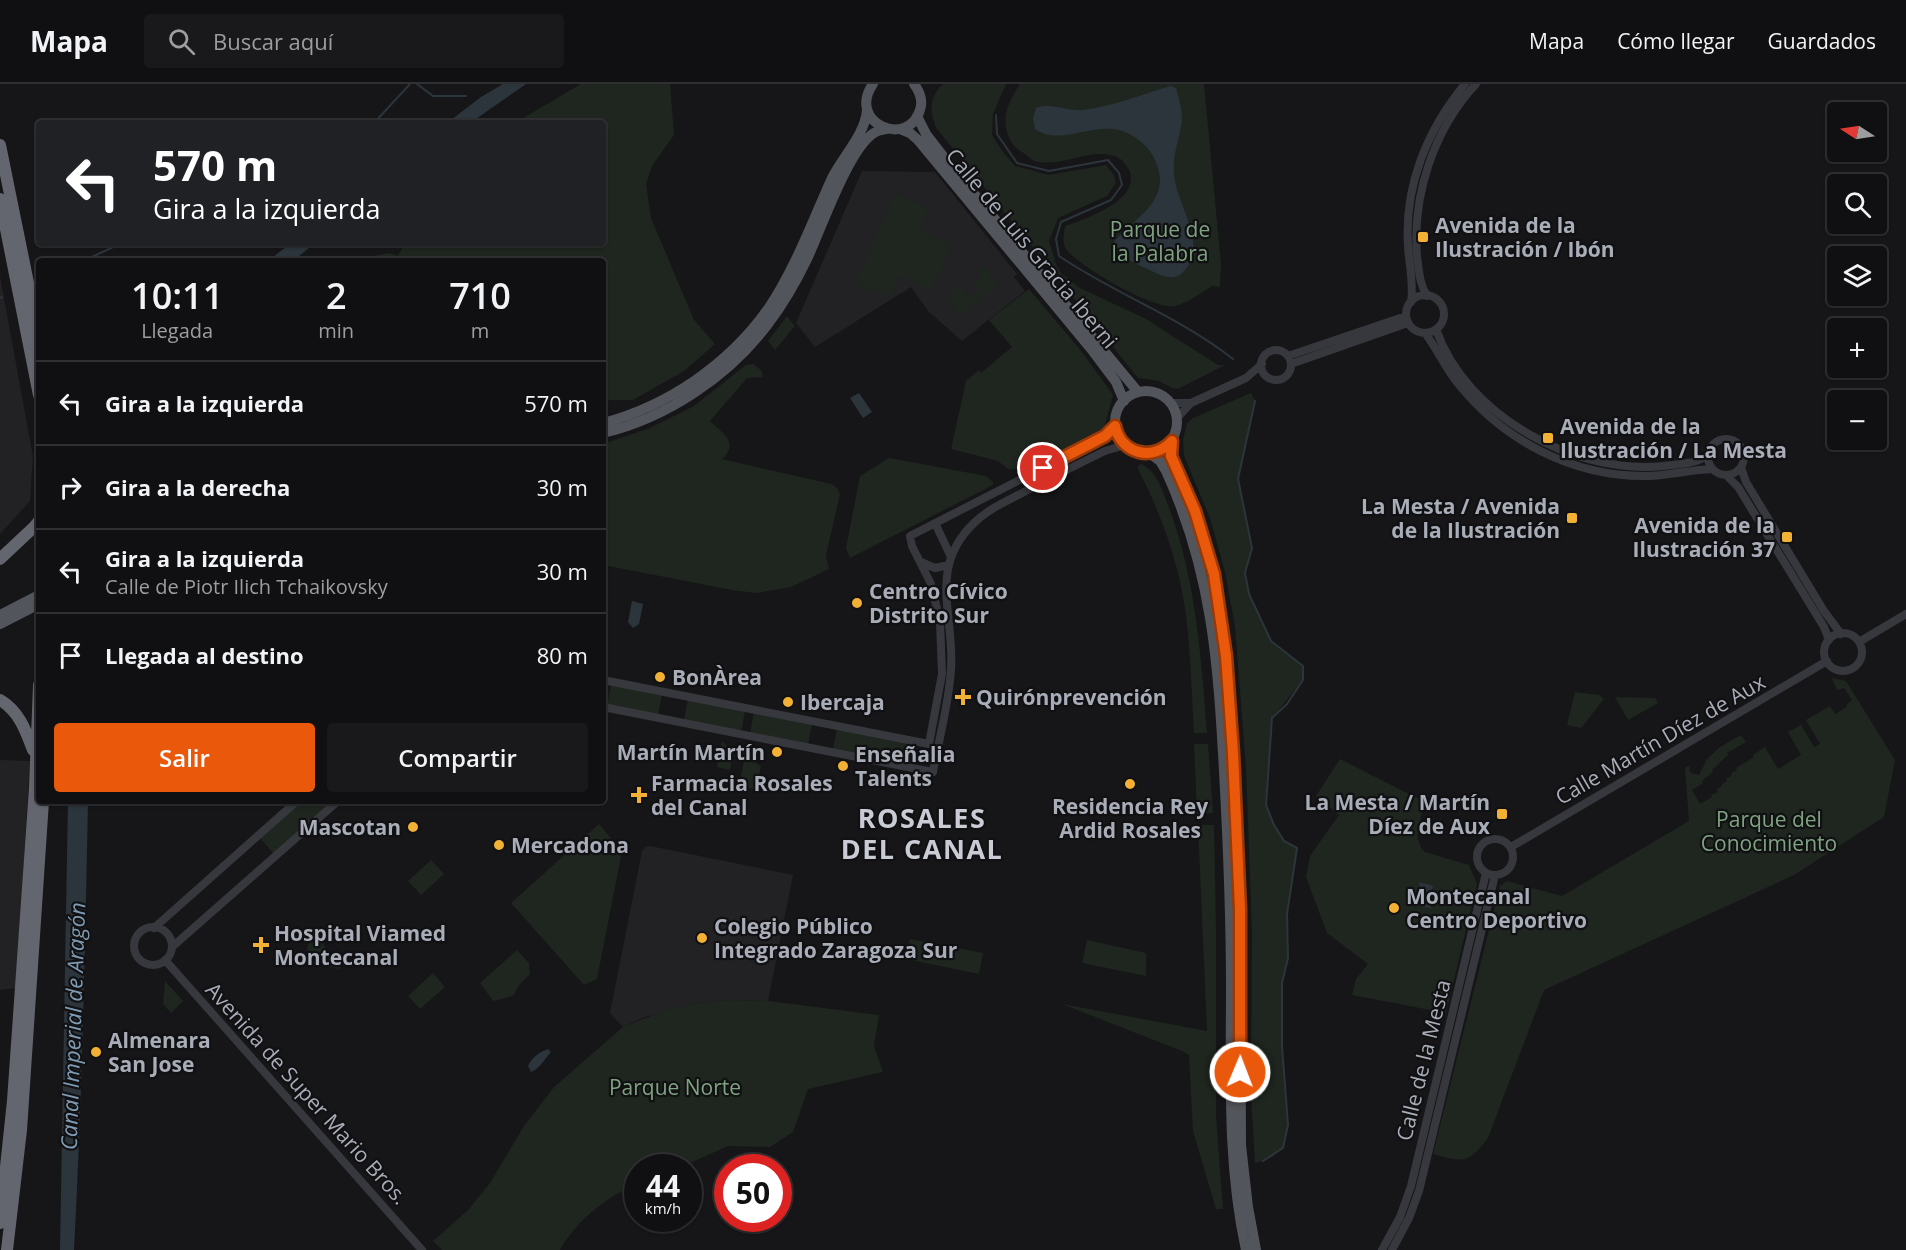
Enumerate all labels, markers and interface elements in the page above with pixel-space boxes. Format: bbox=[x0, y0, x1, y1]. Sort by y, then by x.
search box bbox=[144, 14, 564, 68]
text: Mapa bbox=[30, 22, 108, 60]
icon: search bbox=[165, 25, 198, 58]
text: Buscar aquí bbox=[213, 26, 333, 56]
text: Mapa bbox=[1529, 27, 1584, 55]
text: Cómo llegar bbox=[1617, 27, 1735, 55]
text: Guardados bbox=[1768, 27, 1876, 55]
north arrow bbox=[1827, 102, 1887, 162]
map controls bbox=[1827, 102, 1887, 450]
text: 570 m bbox=[153, 136, 277, 193]
street label: Calle de Luis Gracia Iberni bbox=[940, 142, 1124, 354]
icon: left bbox=[54, 144, 132, 222]
button: search bbox=[1827, 174, 1887, 234]
text: Gira a la izquierda bbox=[153, 190, 380, 227]
place label: Avenida de la Ilustración / Ibón bbox=[1435, 211, 1615, 263]
park label: Parque de la Palabra bbox=[1110, 215, 1210, 267]
marker: Avenida de la Ilustración / Ibón bbox=[1416, 230, 1430, 244]
button: layers bbox=[1827, 246, 1887, 306]
text: 10:11 bbox=[131, 271, 223, 320]
text: 2 bbox=[326, 271, 347, 320]
text: 710 bbox=[449, 271, 511, 320]
text: Llegada bbox=[141, 317, 213, 344]
text: min bbox=[318, 317, 354, 344]
text: m bbox=[471, 317, 489, 344]
button: + bbox=[1827, 318, 1887, 378]
icon: left bbox=[54, 387, 87, 420]
text: Gira a la izquierda bbox=[105, 388, 304, 418]
text: 570 m bbox=[524, 388, 588, 418]
button: − bbox=[1827, 390, 1887, 450]
place label: Avenida de la Ilustración / La Mesta bbox=[1560, 412, 1787, 464]
marker: Avenida de la Ilustración / La Mesta bbox=[1541, 431, 1555, 445]
pin bbox=[1017, 442, 1068, 493]
icon: arrive bbox=[1026, 451, 1059, 484]
icon: right bbox=[54, 471, 87, 504]
text: Gira a la derecha bbox=[105, 472, 290, 502]
text: 30 m bbox=[537, 472, 588, 502]
place label: La Mesta / Avenida de la Ilustración bbox=[1361, 492, 1560, 544]
marker: La Mesta / Avenida de la Ilustración bbox=[1565, 511, 1579, 525]
place label: Avenida de la Ilustración 37 bbox=[1633, 511, 1775, 563]
marker: Avenida de la Ilustración 37 bbox=[1780, 530, 1794, 544]
text: Gira a la izquierda bbox=[105, 543, 304, 573]
icon: left bbox=[54, 555, 87, 588]
text: 30 m bbox=[537, 556, 588, 586]
text: Calle de Piotr Ilich Tchaikovsky bbox=[105, 573, 388, 600]
place label: Centro Cívico Distrito Sur bbox=[869, 577, 1008, 629]
marker: Centro Cívico Distrito Sur bbox=[850, 596, 864, 610]
icon: arrive bbox=[54, 639, 87, 672]
text: Llegada al destino bbox=[105, 640, 304, 670]
text: 80 m bbox=[537, 640, 588, 670]
place label: BonÀrea bbox=[672, 663, 762, 691]
street label: Calle Martín Díez de Aux bbox=[1550, 667, 1770, 811]
marker: BonÀrea bbox=[653, 670, 667, 684]
place label: Quirónprevención bbox=[976, 683, 1167, 711]
place label: Ibercaja bbox=[800, 688, 885, 716]
marker: Quirónprevención bbox=[954, 688, 972, 706]
marker: Ibercaja bbox=[781, 695, 795, 709]
button: Salir bbox=[54, 723, 315, 792]
button: Compartir bbox=[327, 723, 588, 792]
place label: Martín Martín bbox=[617, 738, 765, 766]
place label: Enseñalia Talents bbox=[855, 740, 955, 792]
marker: Martín Martín bbox=[770, 745, 784, 759]
marker: Enseñalia Talents bbox=[836, 759, 850, 773]
place label: Farmacia Rosales del Canal bbox=[651, 769, 833, 821]
marker: Residencia Rey Ardid Rosales bbox=[1123, 777, 1137, 791]
marker: Farmacia Rosales del Canal bbox=[632, 788, 646, 802]
place label: La Mesta / Martín Díez de Aux bbox=[1305, 788, 1491, 840]
place label: Residencia Rey Ardid Rosales bbox=[1052, 792, 1208, 844]
district label: ROSALES DEL CANAL bbox=[841, 799, 1003, 867]
park label: Parque del Conocimiento bbox=[1701, 805, 1837, 857]
marker: La Mesta / Martín Díez de Aux bbox=[1495, 807, 1509, 821]
place label: Mascotan bbox=[299, 813, 401, 841]
marker: Mascotan bbox=[406, 820, 420, 834]
place label: Mercadona bbox=[511, 831, 629, 859]
marker: Mercadona bbox=[492, 838, 506, 852]
place label: Montecanal Centro Deportivo bbox=[1406, 882, 1587, 934]
marker: Montecanal Centro Deportivo bbox=[1387, 901, 1401, 915]
water label: Canal Imperial de Aragón bbox=[53, 902, 91, 1150]
place label: Colegio Público Integrado Zaragoza Sur bbox=[714, 912, 958, 964]
place label: Hospital Viamed Montecanal bbox=[274, 919, 446, 971]
marker: Colegio Público Integrado Zaragoza Sur bbox=[695, 931, 709, 945]
marker: Hospital Viamed Montecanal bbox=[252, 936, 270, 954]
street label: Avenida de Super Mario Bros. bbox=[200, 976, 414, 1210]
street label: Calle de la Mesta bbox=[1389, 977, 1457, 1143]
place label: Almenara San Jose bbox=[108, 1026, 211, 1078]
position arrow bbox=[1208, 1040, 1272, 1104]
marker: Almenara San Jose bbox=[89, 1045, 103, 1059]
park label: Parque Norte bbox=[609, 1073, 741, 1101]
speed limit sign: 50 bbox=[714, 1154, 792, 1232]
text: 44 bbox=[646, 1165, 680, 1206]
text: km/h bbox=[645, 1198, 681, 1218]

